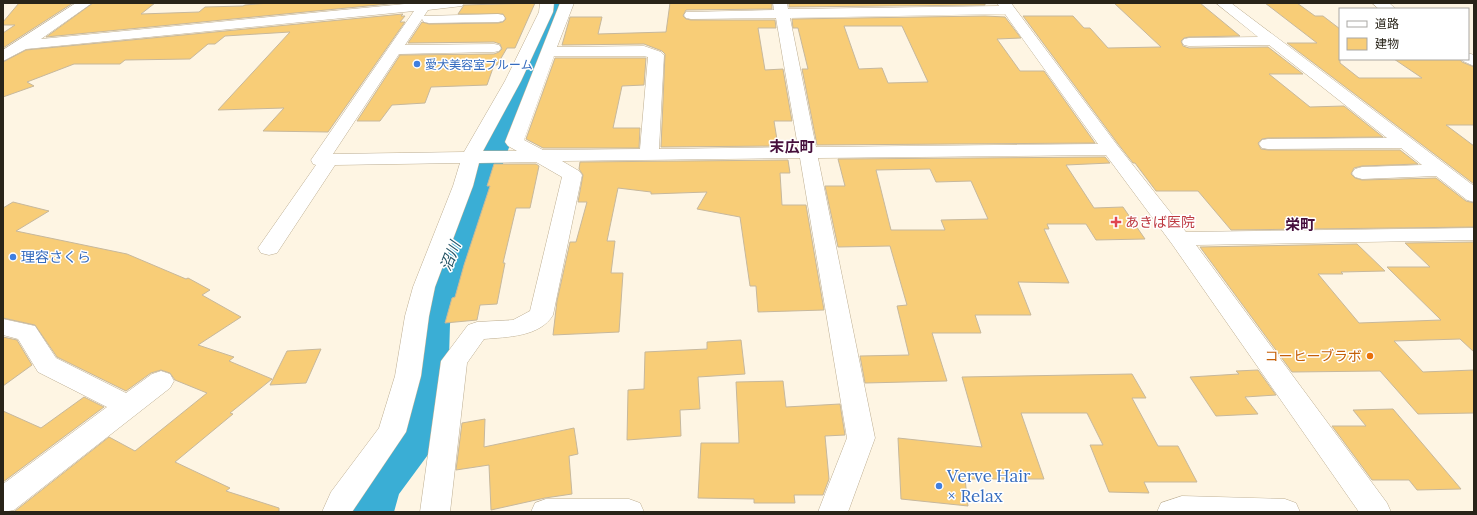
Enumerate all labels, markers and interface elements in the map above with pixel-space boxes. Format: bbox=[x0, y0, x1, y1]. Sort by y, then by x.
legend bbox=[1339, 8, 1469, 60]
text: 道路 bbox=[1375, 16, 1399, 31]
text: 建物 bbox=[1375, 36, 1399, 51]
place label: 愛犬美容室ブルーム bbox=[425, 57, 533, 72]
marker: 愛犬美容室ブルーム bbox=[412, 59, 422, 69]
district label: 末広町 bbox=[769, 137, 815, 156]
place label: あきば医院 bbox=[1125, 213, 1195, 231]
district label: 栄町 bbox=[1285, 215, 1315, 234]
marker: あきば医院 bbox=[1110, 216, 1122, 228]
water label: 沼川 bbox=[436, 237, 465, 273]
place label: 理容さくら bbox=[21, 248, 91, 266]
marker: 理容さくら bbox=[8, 252, 18, 262]
place label: コーヒーブラボ bbox=[1265, 347, 1362, 365]
marker: コーヒーブラボ bbox=[1365, 351, 1375, 361]
place label: Verve Hair × Relax bbox=[946, 465, 1031, 507]
marker: Verve Hair × Relax bbox=[934, 481, 944, 491]

